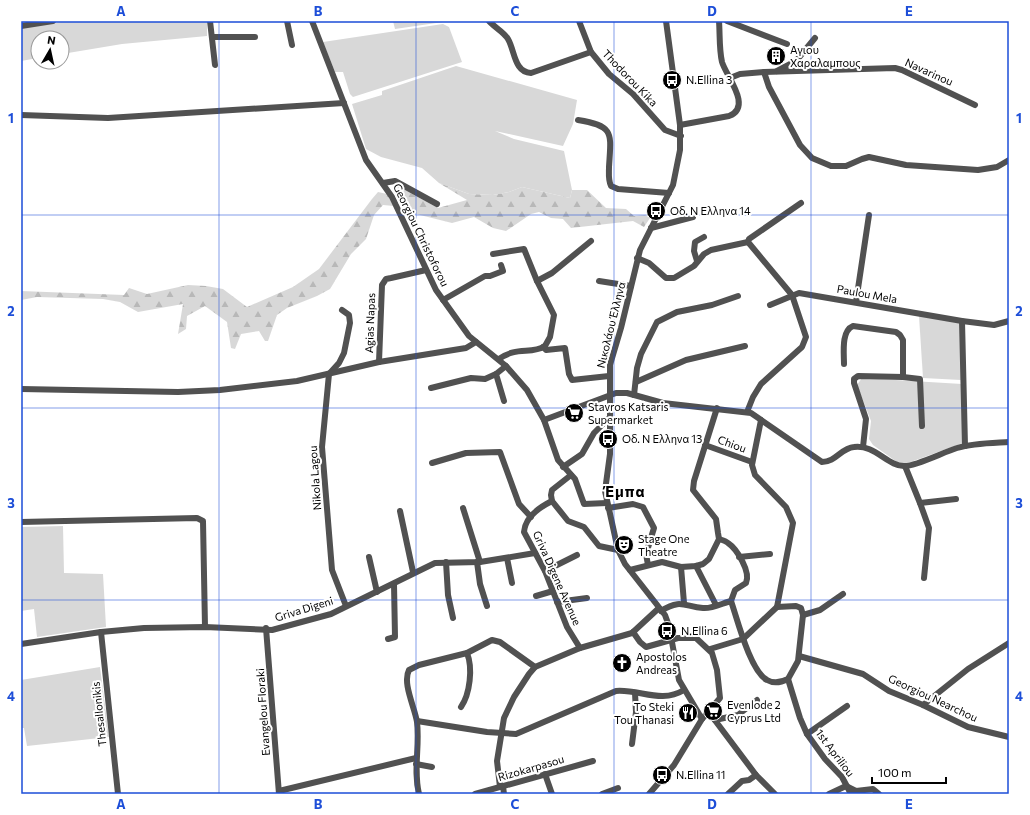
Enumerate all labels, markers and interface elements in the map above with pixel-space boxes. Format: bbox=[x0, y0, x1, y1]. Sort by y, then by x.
text: A bbox=[116, 3, 126, 19]
text: B bbox=[314, 3, 323, 19]
text: C bbox=[511, 3, 520, 19]
text: D bbox=[707, 3, 717, 19]
text: E bbox=[905, 3, 913, 19]
north arrow bbox=[30, 30, 70, 70]
text: N bbox=[47, 33, 57, 47]
place label: Αγιου Χαραλαμπους bbox=[790, 43, 861, 69]
building icon: Αγιου Χαραλαμπους bbox=[765, 45, 787, 67]
street label: Thodorou Kika bbox=[600, 47, 661, 109]
street label: Navarinou bbox=[903, 55, 955, 88]
bus stop icon: N.Ellina 3 bbox=[661, 69, 683, 91]
place label: N.Ellina 3 bbox=[686, 73, 732, 86]
text: 1 bbox=[8, 110, 14, 126]
text: 1 bbox=[1016, 110, 1022, 126]
street label: Georgiou Christoforou bbox=[391, 181, 452, 288]
bus stop icon: Οδ. Ν Ελληνα 14 bbox=[645, 200, 667, 222]
place label: Οδ. Ν Ελληνα 14 bbox=[670, 204, 751, 217]
street label: Νικολάου Έλληνα bbox=[594, 280, 628, 369]
street label: Paulou Mela bbox=[836, 282, 898, 305]
street label: Agias Napas bbox=[362, 293, 377, 353]
text: 2 bbox=[7, 303, 15, 319]
text: 2 bbox=[1015, 303, 1023, 319]
place label: Stavros Katsaris Supermarket bbox=[588, 400, 669, 426]
supermarket icon: Stavros Katsaris Supermarket bbox=[563, 402, 585, 424]
bus stop icon: Οδ. Ν Ελληνα 13 bbox=[597, 428, 619, 450]
place label: Οδ. Ν Ελληνα 13 bbox=[622, 432, 702, 445]
street label: Chiou bbox=[716, 432, 748, 455]
street label: Nikola Lagou bbox=[306, 445, 323, 511]
district label: Έμπα bbox=[602, 482, 646, 500]
text: 3 bbox=[7, 495, 15, 511]
text: 3 bbox=[1015, 495, 1023, 511]
street label: Griva Digene Avenue bbox=[531, 528, 584, 627]
place label: Stage One Theatre bbox=[638, 532, 690, 558]
theatre icon: Stage One Theatre bbox=[613, 534, 635, 556]
street label: Griva Digeni bbox=[273, 593, 335, 624]
bus stop icon: N.Ellina 6 bbox=[656, 620, 678, 642]
place label: N.Ellina 6 bbox=[681, 624, 728, 637]
place label: Apostolos Andreas bbox=[636, 650, 687, 676]
church icon: Apostolos Andreas bbox=[611, 652, 633, 674]
street label: Evangelou Floraki bbox=[253, 668, 272, 756]
street label: Georgiou Nearchou bbox=[887, 671, 980, 724]
street label: Thesallonikis bbox=[89, 681, 108, 747]
text: 4 bbox=[7, 688, 15, 704]
text: 4 bbox=[1015, 688, 1023, 704]
place label: Evenlode 2 Cyprus Ltd bbox=[727, 698, 781, 724]
place label: To Steki Tou Thanasi bbox=[614, 700, 674, 726]
supermarket icon: Evenlode 2 Cyprus Ltd bbox=[702, 700, 724, 722]
restaurant icon: To Steki Tou Thanasi bbox=[677, 702, 699, 724]
street label: 1st Apriliou bbox=[813, 726, 857, 779]
street label: Rizokarpasou bbox=[496, 752, 565, 783]
scale bar bbox=[872, 759, 946, 785]
bus stop icon: N.Ellina 11 bbox=[651, 764, 673, 786]
text: 100 m bbox=[878, 765, 912, 779]
place label: N.Ellina 11 bbox=[676, 768, 725, 781]
text: A bbox=[116, 796, 126, 812]
text: B bbox=[314, 796, 323, 812]
text: C bbox=[511, 796, 520, 812]
text: D bbox=[707, 796, 717, 812]
text: E bbox=[905, 796, 913, 812]

